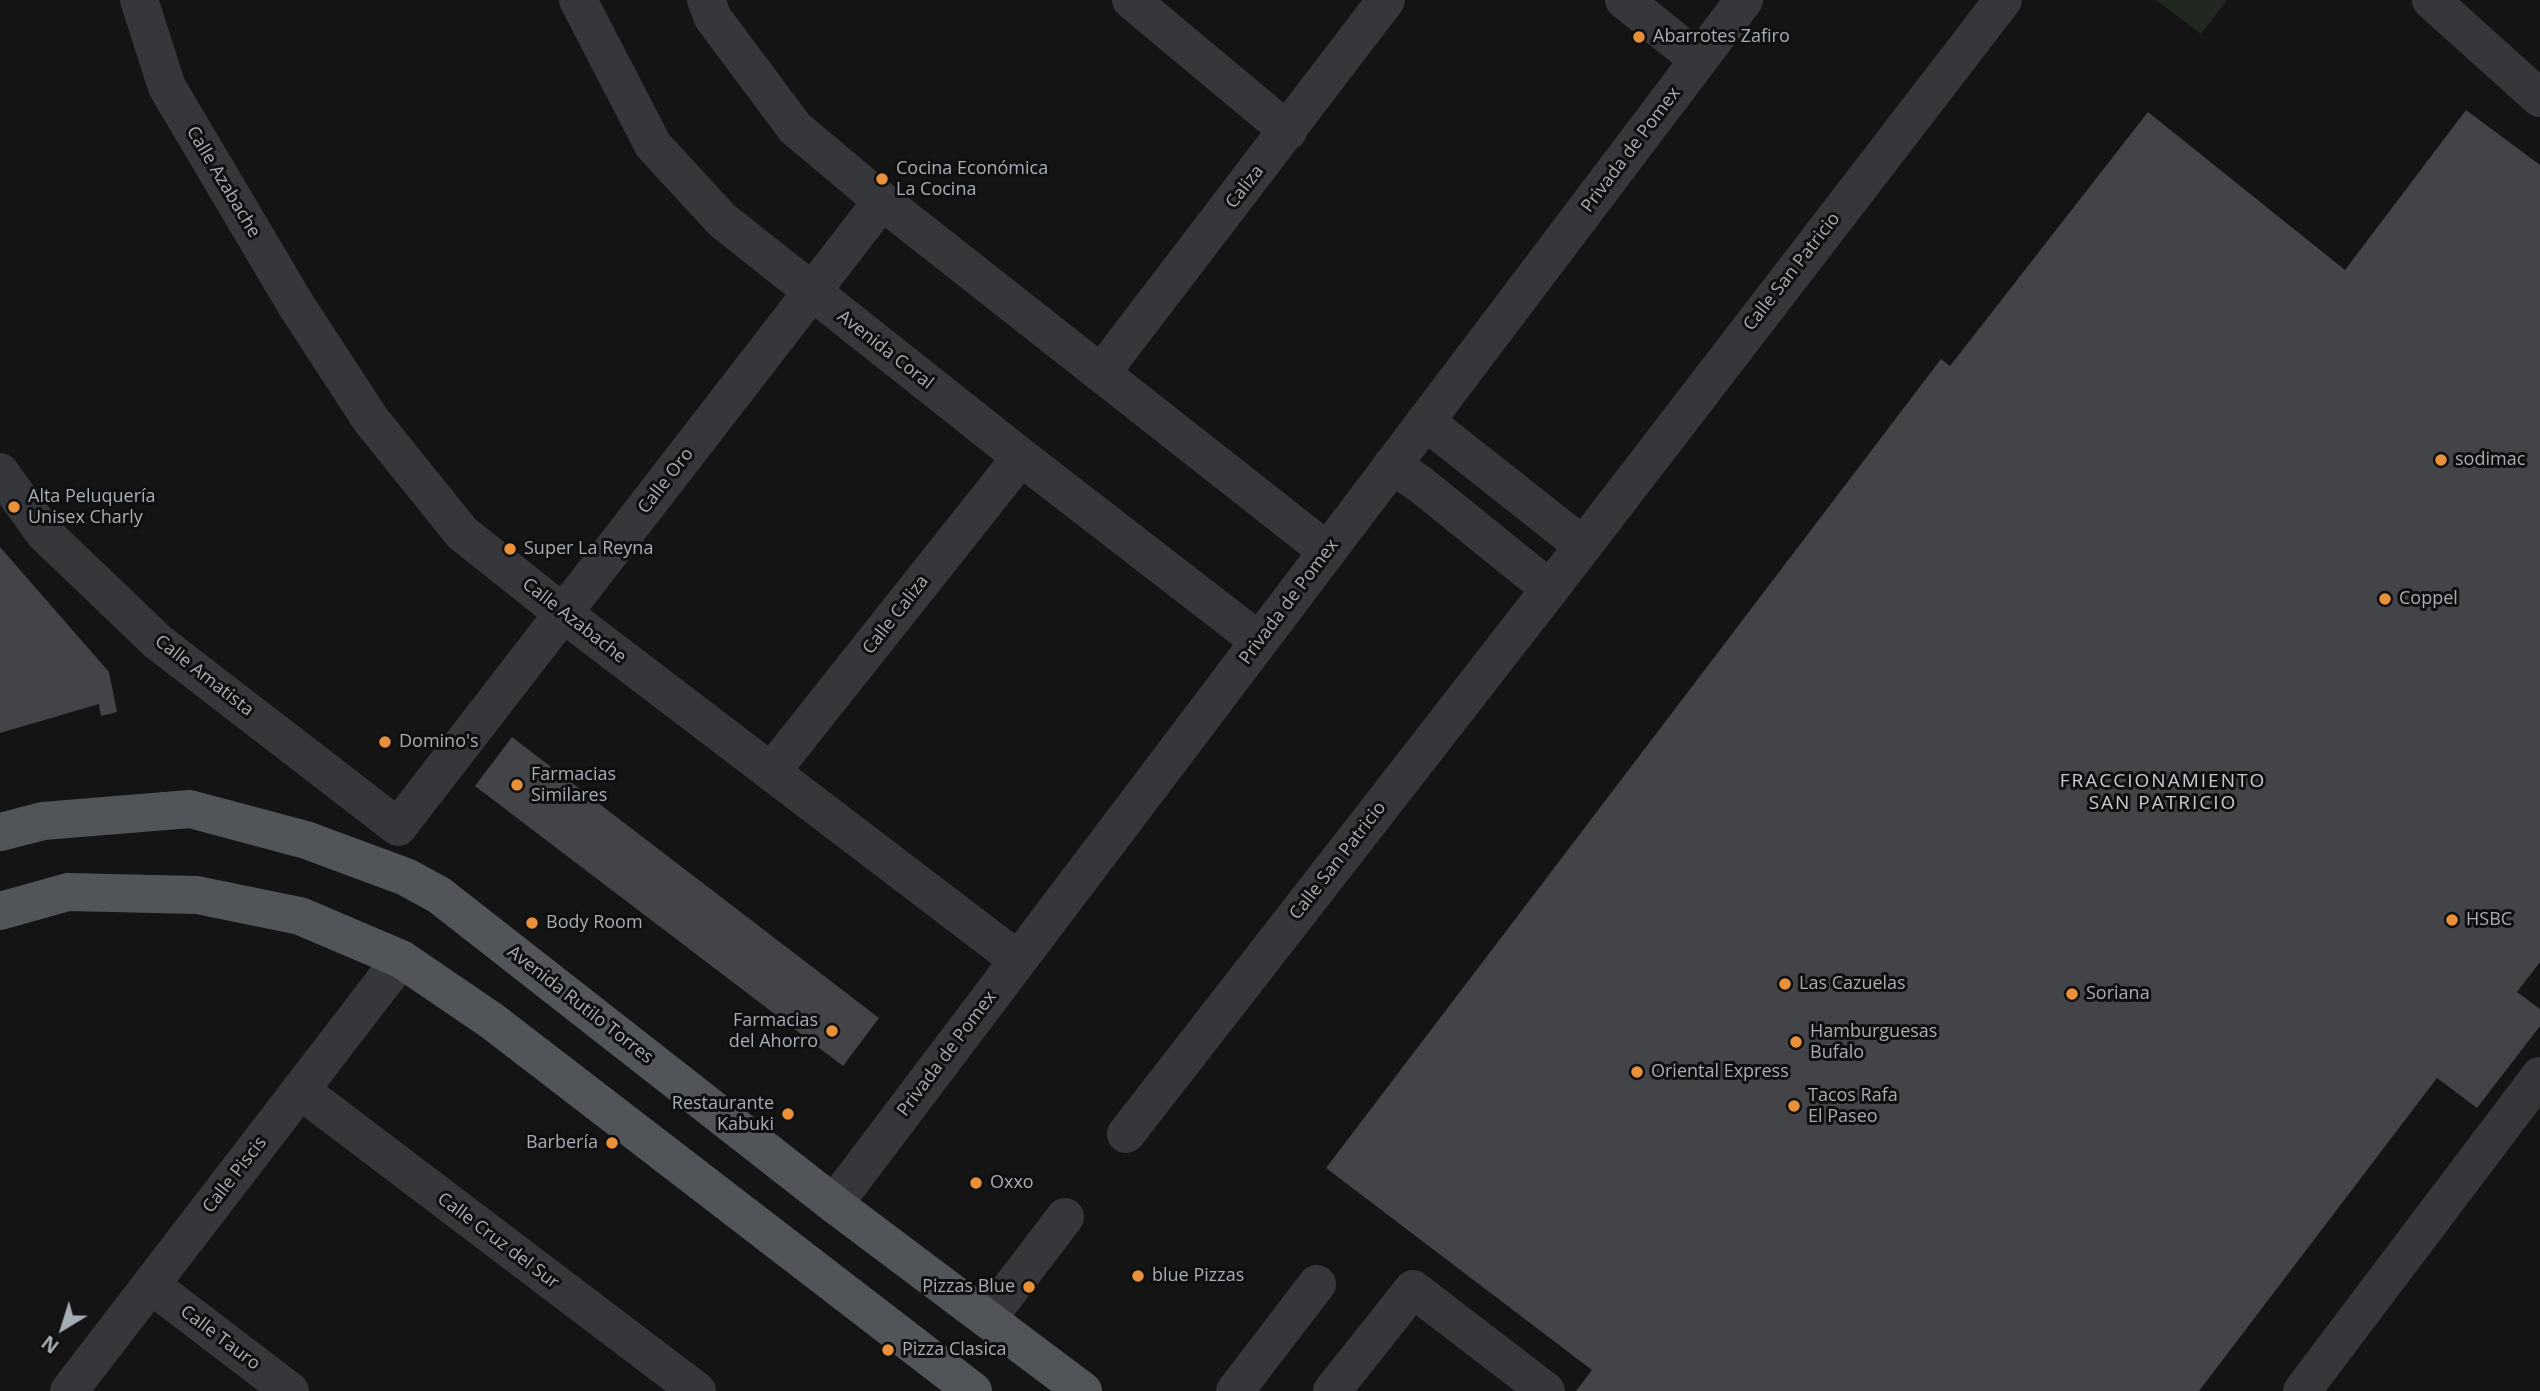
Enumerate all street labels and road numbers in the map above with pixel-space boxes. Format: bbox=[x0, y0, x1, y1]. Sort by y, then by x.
street label: Privada de Pomex bbox=[1577, 83, 1685, 217]
street label: Calle Azabache bbox=[181, 123, 265, 241]
street label: Caliza bbox=[1221, 161, 1269, 213]
street label: Calle San Patricio bbox=[1739, 209, 1845, 335]
street label: Avenida Coral bbox=[833, 306, 937, 394]
street label: Calle Oro bbox=[634, 444, 698, 518]
street label: Privada de Pomex bbox=[1235, 535, 1343, 669]
street label: Calle Caliza bbox=[859, 571, 933, 659]
street label: Calle Azabache bbox=[518, 574, 630, 668]
street label: Calle Amatista bbox=[150, 631, 258, 721]
street label: Calle San Patricio bbox=[1285, 798, 1391, 924]
street label: Avenida Rutilo Torres bbox=[503, 941, 657, 1069]
street label: Privada de Pomex bbox=[893, 987, 1001, 1121]
street label: Calle Piscis bbox=[199, 1133, 271, 1217]
street label: Calle Cruz del Sur bbox=[433, 1188, 563, 1294]
street label: Calle Tauro bbox=[176, 1301, 264, 1375]

